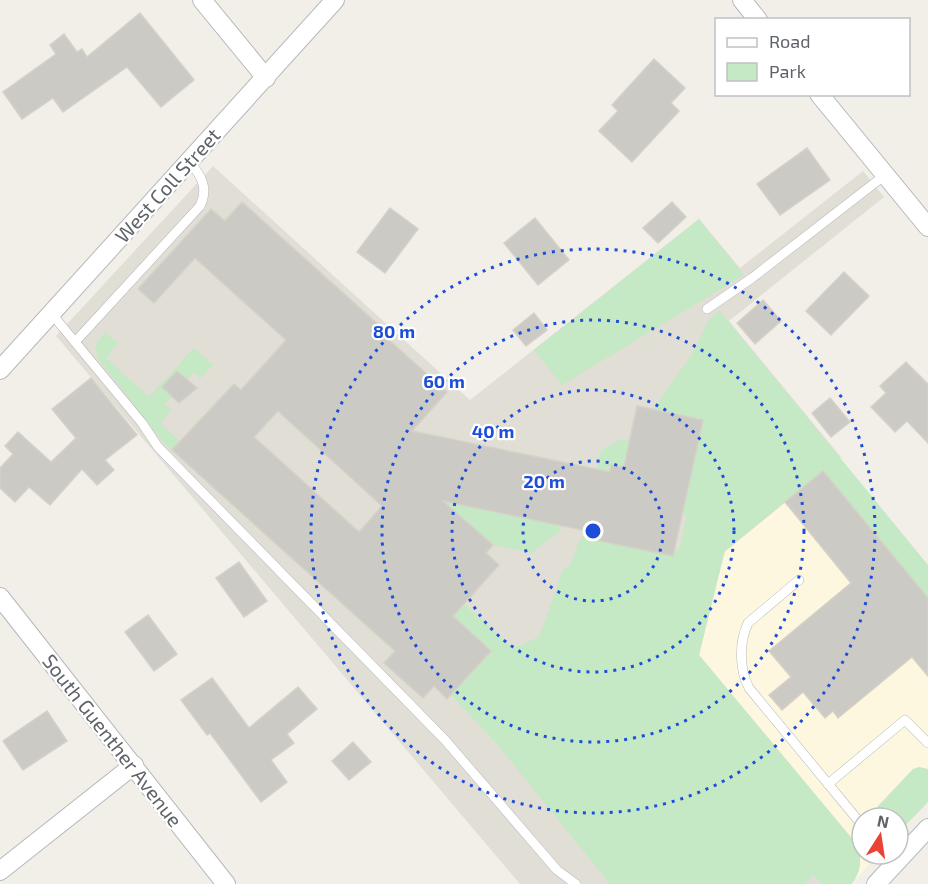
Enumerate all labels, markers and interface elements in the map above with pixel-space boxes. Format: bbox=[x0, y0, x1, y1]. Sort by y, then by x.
legend bbox=[715, 18, 910, 96]
text: Road bbox=[769, 30, 810, 52]
text: Park bbox=[769, 60, 806, 82]
street label: West Coll Street bbox=[109, 123, 225, 247]
text: 80 m bbox=[373, 320, 415, 342]
text: 60 m bbox=[423, 370, 465, 392]
text: 40 m bbox=[472, 420, 514, 442]
text: 20 m bbox=[523, 470, 565, 492]
centre of rings bbox=[583, 521, 603, 541]
street label: South Guenther Avenue bbox=[38, 649, 188, 831]
north arrow bbox=[850, 806, 910, 866]
text: N bbox=[876, 810, 891, 831]

